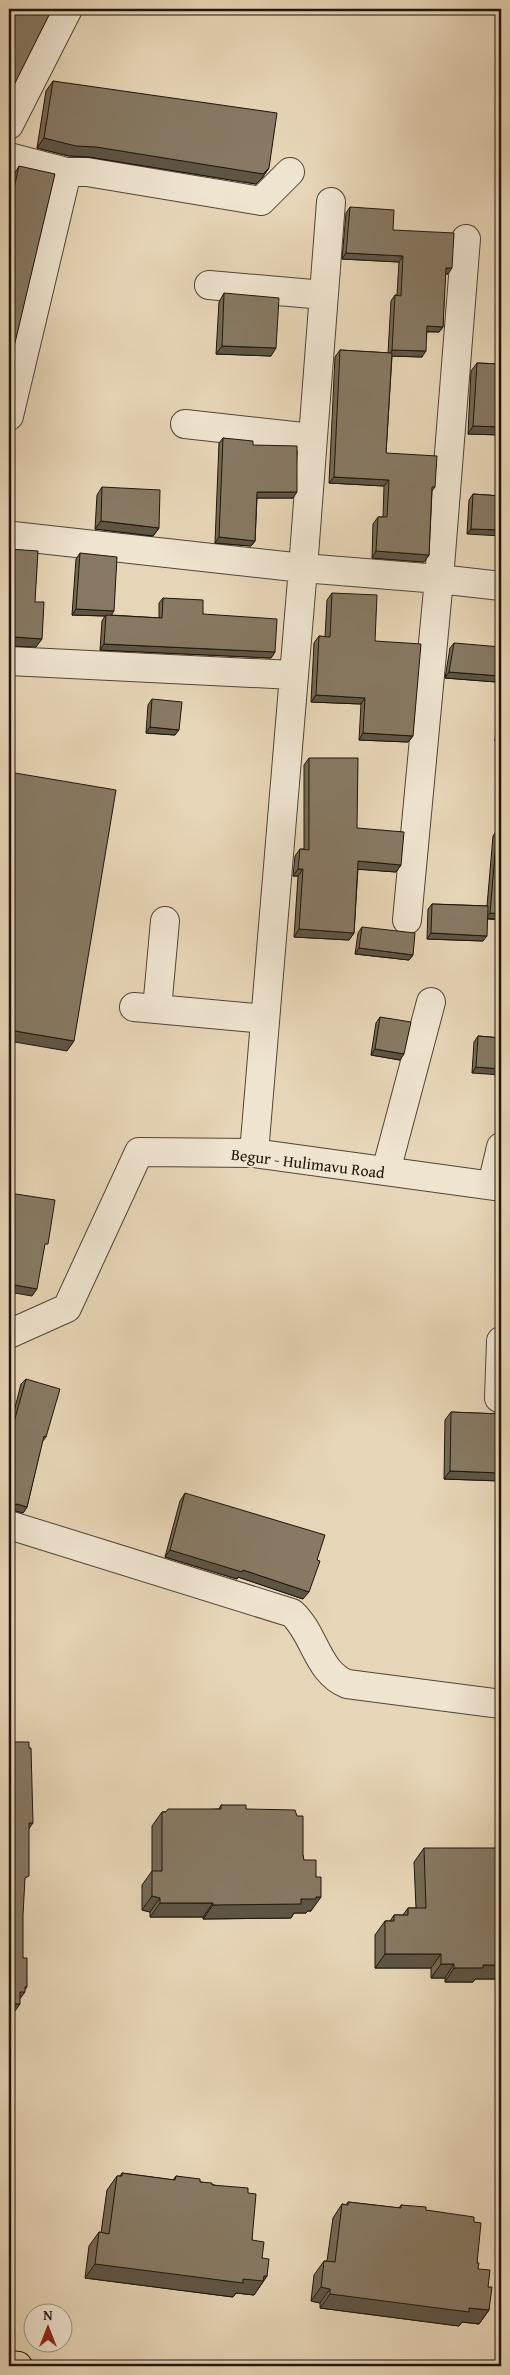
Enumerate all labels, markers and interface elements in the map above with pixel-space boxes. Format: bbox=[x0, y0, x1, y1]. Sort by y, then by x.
street label: Begur - Hulimavu Road bbox=[230, 1142, 387, 1184]
north arrow bbox=[22, 2302, 72, 2352]
text: N bbox=[43, 2305, 53, 2325]

